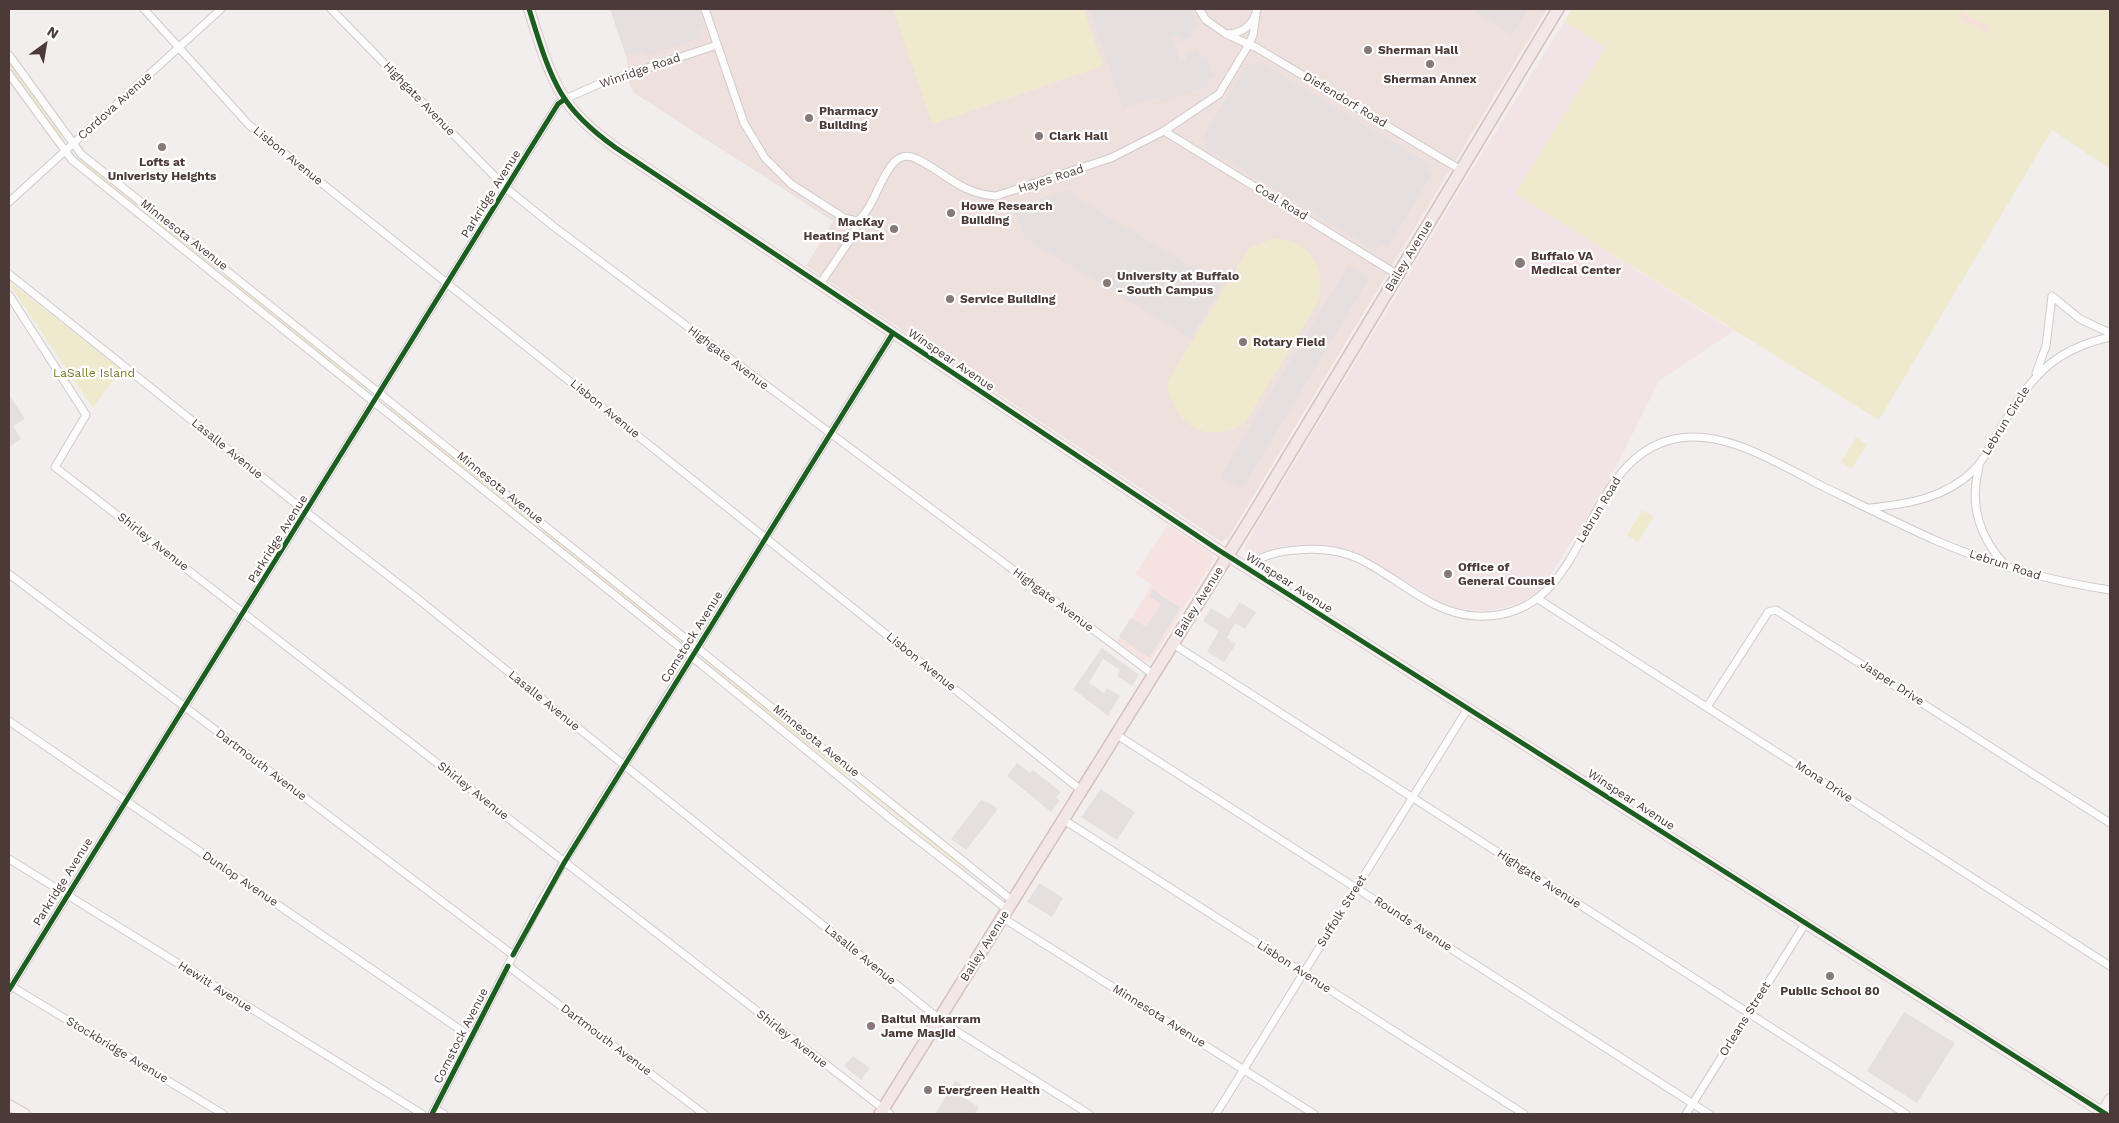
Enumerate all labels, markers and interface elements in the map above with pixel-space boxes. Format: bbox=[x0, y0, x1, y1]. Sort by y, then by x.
north arrow bbox=[20, 20, 70, 70]
text: N bbox=[44, 23, 62, 42]
place label: Sherman Hall bbox=[1378, 43, 1458, 57]
marker: Sherman Hall bbox=[1362, 44, 1374, 56]
street label: Winridge Road bbox=[598, 50, 682, 92]
marker: Sherman Annex bbox=[1424, 58, 1436, 70]
street label: Highgate Avenue bbox=[380, 59, 458, 139]
street label: Cordova Avenue bbox=[75, 69, 155, 143]
street label: Diefendorf Road bbox=[1300, 69, 1390, 131]
place label: Sherman Annex bbox=[1383, 72, 1477, 86]
place label: Pharmacy Building bbox=[819, 104, 878, 132]
marker: Pharmacy Building bbox=[803, 112, 815, 124]
street label: Lisbon Avenue bbox=[250, 124, 326, 188]
place label: Clark Hall bbox=[1049, 129, 1108, 143]
marker: Clark Hall bbox=[1033, 130, 1045, 142]
marker: Lofts at Univeristy Heights bbox=[156, 141, 168, 153]
street label: Parkridge Avenue bbox=[458, 147, 524, 241]
place label: Lofts at Univeristy Heights bbox=[108, 155, 216, 183]
street label: Hayes Road bbox=[1016, 162, 1086, 196]
street label: Coal Road bbox=[1252, 181, 1310, 223]
street label: Minnesota Avenue bbox=[137, 196, 231, 274]
place label: Howe Research Building bbox=[961, 199, 1053, 227]
marker: Howe Research Building bbox=[945, 207, 957, 219]
place label: MacKay Heating Plant bbox=[804, 215, 884, 243]
street label: Bailey Avenue bbox=[1382, 218, 1436, 294]
marker: MacKay Heating Plant bbox=[888, 223, 900, 235]
place label: Buffalo VA Medical Center bbox=[1531, 249, 1621, 277]
marker: Buffalo VA Medical Center bbox=[1513, 256, 1527, 270]
place label: University at Buffalo - South Campus bbox=[1117, 269, 1239, 297]
marker: University at Buffalo - South Campus bbox=[1101, 277, 1113, 289]
place label: Service Building bbox=[960, 292, 1055, 306]
marker: Service Building bbox=[944, 293, 956, 305]
street label: Highgate Avenue bbox=[685, 323, 771, 393]
street label: Winspear Avenue bbox=[905, 326, 997, 394]
place label: Rotary Field bbox=[1253, 335, 1325, 349]
marker: Rotary Field bbox=[1237, 336, 1249, 348]
park label: LaSalle Island bbox=[53, 366, 135, 380]
street label: Lisbon Avenue bbox=[567, 377, 643, 441]
street label: Lebrun Circle bbox=[1979, 384, 2033, 458]
street label: Lasalle Avenue bbox=[188, 416, 266, 482]
street label: Minnesota Avenue bbox=[454, 449, 546, 527]
street label: Lebrun Road bbox=[1574, 474, 1624, 546]
street label: Parkridge Avenue bbox=[245, 492, 311, 586]
street label: Shirley Avenue bbox=[115, 510, 191, 574]
street label: Lebrun Road bbox=[1967, 547, 2043, 583]
street label: Winspear Avenue bbox=[1243, 549, 1335, 617]
place label: Office of General Counsel bbox=[1458, 560, 1555, 588]
street label: Bailey Avenue bbox=[1171, 564, 1227, 640]
street label: Highgate Avenue bbox=[1010, 565, 1096, 635]
marker: Office of General Counsel bbox=[1442, 568, 1454, 580]
street label: Comstock Avenue bbox=[658, 588, 726, 686]
street label: Lisbon Avenue bbox=[883, 630, 959, 694]
street label: Jasper Drive bbox=[1857, 657, 1927, 709]
street label: Lasalle Avenue bbox=[505, 668, 583, 734]
street label: Minnesota Avenue bbox=[770, 702, 862, 780]
street label: Dartmouth Avenue bbox=[213, 726, 309, 804]
street label: Mona Drive bbox=[1793, 758, 1855, 806]
street label: Shirley Avenue bbox=[435, 759, 511, 823]
street label: Winspear Avenue bbox=[1585, 766, 1677, 834]
street label: Parkridge Avenue bbox=[30, 835, 96, 929]
street label: Highgate Avenue bbox=[1494, 846, 1584, 912]
street label: Dunlop Avenue bbox=[199, 848, 281, 910]
street label: Suffolk Street bbox=[1314, 872, 1370, 950]
street label: Rounds Avenue bbox=[1371, 893, 1455, 955]
street label: Bailey Avenue bbox=[957, 908, 1013, 984]
street label: Lasalle Avenue bbox=[821, 922, 899, 988]
street label: Lisbon Avenue bbox=[1254, 938, 1334, 996]
street label: Hewitt Avenue bbox=[175, 958, 255, 1016]
marker: Public School 80 bbox=[1824, 970, 1836, 982]
street label: Orleans Street bbox=[1716, 979, 1774, 1059]
street label: Minnesota Avenue bbox=[1110, 982, 1208, 1050]
place label: Public School 80 bbox=[1780, 984, 1880, 998]
street label: Comstock Avenue bbox=[431, 986, 491, 1086]
street label: Dartmouth Avenue bbox=[558, 1001, 654, 1079]
street label: Shirley Avenue bbox=[754, 1007, 830, 1071]
place label: Baitul Mukarram Jame Masjid bbox=[881, 1012, 981, 1040]
street label: Stockbridge Avenue bbox=[63, 1014, 171, 1086]
marker: Baitul Mukarram Jame Masjid bbox=[865, 1020, 877, 1032]
place label: Evergreen Health bbox=[938, 1083, 1040, 1097]
marker: Evergreen Health bbox=[922, 1084, 934, 1096]

